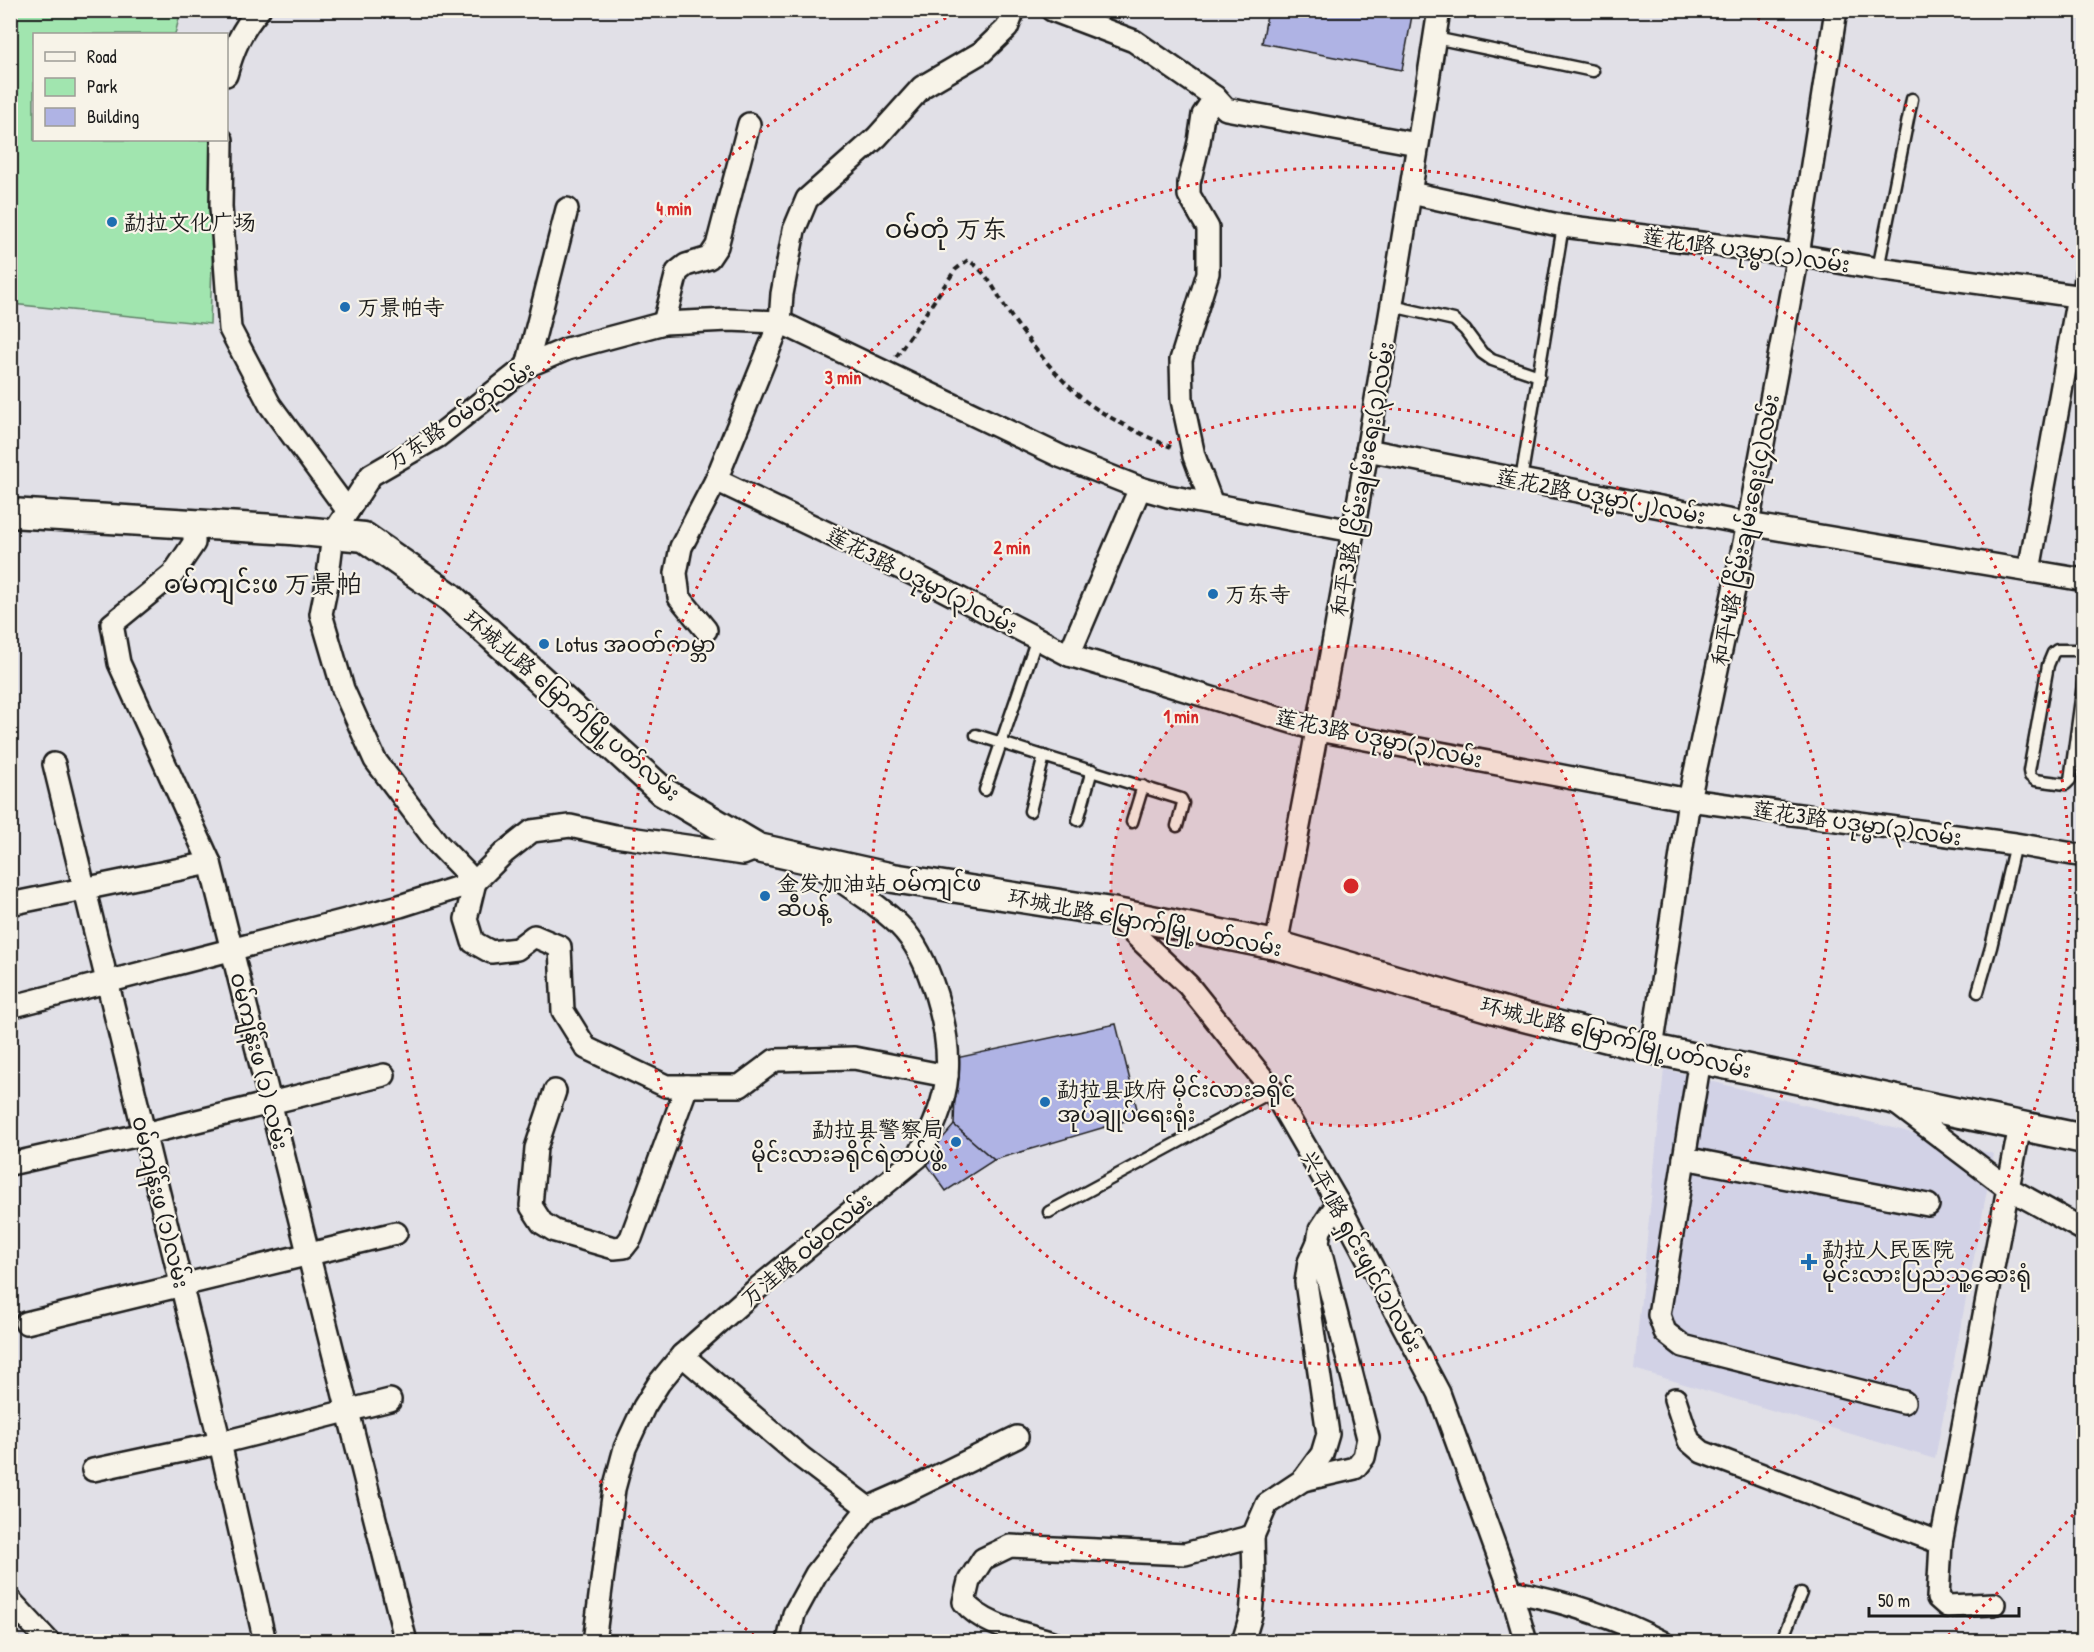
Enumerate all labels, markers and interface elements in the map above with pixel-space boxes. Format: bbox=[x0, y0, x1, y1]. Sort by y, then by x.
legend bbox=[33, 33, 228, 141]
text: Road bbox=[87, 44, 117, 69]
text: Park bbox=[87, 74, 118, 99]
text: Building bbox=[87, 104, 139, 129]
text: 4 min bbox=[656, 196, 692, 221]
place label: 勐拉文化广场 bbox=[124, 207, 256, 237]
district label: ဝမ်တုံ 万东 bbox=[885, 211, 1007, 250]
marker: 勐拉文化广场 bbox=[105, 215, 119, 229]
street label: 莲花1路 ပဒုမ္မာ(၁)လမ်း bbox=[1640, 221, 1852, 283]
place label: 万景帕寺 bbox=[357, 292, 445, 322]
marker: 万景帕寺 bbox=[338, 300, 352, 314]
street label: 和平3路 ငြိမ်းချမ်းရေး(၃)လမ်း bbox=[1323, 339, 1405, 619]
street label: 万东路 ဝမ်တုံလမ်း bbox=[380, 354, 542, 478]
text: 3 min bbox=[825, 365, 861, 390]
street label: 和平4路 ငြိမ်းချမ်းရေး(၄)လမ်း bbox=[1704, 391, 1790, 669]
street label: 莲花2路 ပဒုမ္မာ(၂)လမ်း bbox=[1493, 461, 1708, 534]
street label: 莲花3路 ပဒုမ္မာ(၃)လမ်း bbox=[820, 519, 1023, 644]
text: 2 min bbox=[994, 535, 1030, 560]
district label: ဝမ်ကျင်းဖ 万景帕 bbox=[164, 566, 362, 605]
place label: 万东寺 bbox=[1225, 579, 1291, 609]
marker: 万东寺 bbox=[1206, 587, 1220, 601]
street label: 环城北路 မြောက်မြို့ပတ်လမ်း bbox=[455, 602, 687, 810]
place label: Lotus အဝတ်ကမ္ဘာ bbox=[556, 629, 716, 662]
marker: Lotus အဝတ်ကမ္ဘာ bbox=[537, 637, 551, 651]
street label: 莲花3路 ပဒုမ္မာ(၃)လမ်း bbox=[1272, 701, 1485, 778]
text: 1 min bbox=[1163, 704, 1199, 729]
street label: 莲花3路 ပဒုမ္မာ(၃)လမ်း bbox=[1750, 793, 1964, 856]
place label: 金发加油站 ဝမ်ကျင်ဖ ဆီပန့် bbox=[777, 868, 981, 926]
centre of rings bbox=[1341, 876, 1361, 896]
street label: 环城北路 မြောက်မြို့ပတ်လမ်း bbox=[1005, 881, 1285, 966]
marker: 金发加油站 ဝမ်ကျင်ဖ ဆီပန့် bbox=[758, 889, 772, 903]
street label: ဝမ်ကျိန်းဖ (၁) လမ်း bbox=[220, 969, 297, 1154]
street label: 环城北路 မြောက်မြို့ပတ်လမ်း bbox=[1477, 989, 1755, 1088]
place label: 勐拉县政府 မိုင်းလားခရိုင် အုပ်ချုပ်ရေးရုံး bbox=[1057, 1074, 1295, 1133]
marker: 勐拉县政府 မိုင်းလားခရိုင် အုပ်ချုပ်ရေးရုံး bbox=[1038, 1095, 1052, 1109]
street label: ဝမ်ကျိန်းဖ (၁)လမ်း bbox=[121, 1113, 197, 1292]
place label: 勐拉县警察局 မိုင်းလားခရိုင်ရဲတပ်ဖွဲ့ bbox=[751, 1114, 947, 1172]
marker: 勐拉县警察局 မိုင်းလားခရိုင်ရဲတပ်ဖွဲ့ bbox=[949, 1135, 963, 1149]
street label: 兴平1路 ရှင်းဖျင်(၁)လမ်း bbox=[1290, 1144, 1430, 1359]
street label: 万洼路 ဝမ်ဝလမ်း bbox=[734, 1185, 878, 1313]
place label: 勐拉人民医院 မိုင်းလားပြည်သူ့ဆေးရုံ bbox=[1822, 1234, 2031, 1292]
marker: 勐拉人民医院 မိုင်းလားပြည်သူ့ဆေးရုံ bbox=[1800, 1253, 1818, 1271]
scale bar bbox=[1869, 1580, 2019, 1618]
text: 50 m bbox=[1878, 1588, 1910, 1613]

